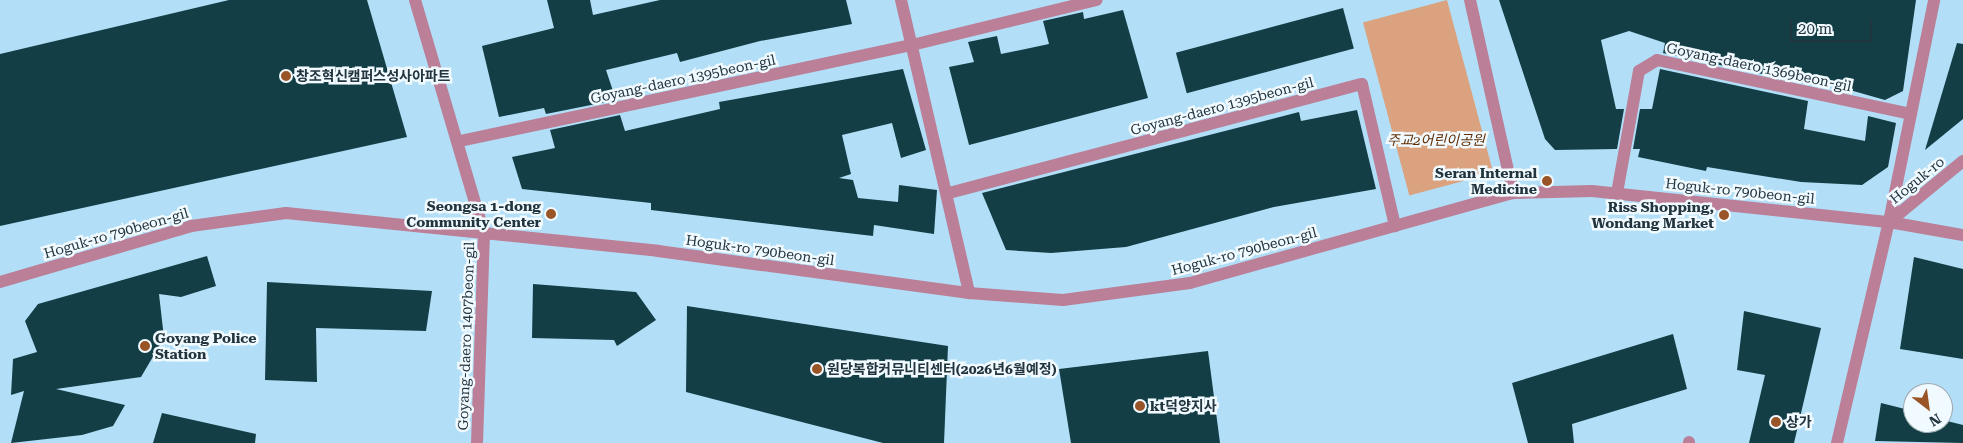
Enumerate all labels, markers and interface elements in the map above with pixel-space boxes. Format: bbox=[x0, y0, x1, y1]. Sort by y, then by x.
scale bar bbox=[1793, 10, 1876, 42]
text: 20 m bbox=[1798, 20, 1832, 38]
street label: Goyang-daero 1369beon-gil bbox=[1665, 39, 1853, 95]
street label: Goyang-daero 1395beon-gil bbox=[589, 51, 777, 107]
place label: 창조혁신캠퍼스성사아파트 bbox=[296, 68, 451, 84]
marker: 창조혁신캠퍼스성사아파트 bbox=[280, 70, 292, 82]
street label: Goyang-daero 1395beon-gil bbox=[1129, 73, 1315, 139]
park label: 주교2어린이공원 bbox=[1387, 132, 1485, 148]
street label: Hoguk-ro bbox=[1886, 153, 1948, 207]
place label: Seran Internal Medicine bbox=[1435, 165, 1537, 198]
marker: Seran Internal Medicine bbox=[1541, 175, 1553, 187]
street label: Hoguk-ro 790beon-gil bbox=[1665, 175, 1815, 207]
place label: Seongsa 1-dong Community Center bbox=[406, 198, 541, 230]
place label: Riss Shopping, Wondang Market bbox=[1592, 199, 1714, 232]
street label: Hoguk-ro 790beon-gil bbox=[42, 204, 190, 262]
marker: Seongsa 1-dong Community Center bbox=[545, 208, 557, 220]
marker: Riss Shopping, Wondang Market bbox=[1718, 209, 1730, 221]
street label: Hoguk-ro 790beon-gil bbox=[1169, 224, 1319, 278]
street label: Hoguk-ro 790beon-gil bbox=[685, 231, 835, 269]
street label: Goyang-daero 1407beon-gil bbox=[454, 241, 478, 431]
place label: Goyang Police Station bbox=[155, 330, 257, 362]
marker: Goyang Police Station bbox=[139, 340, 151, 352]
place label: 원당복합커뮤니티센터(2026년6월예정) bbox=[827, 361, 1057, 377]
marker: 원당복합커뮤니티센터(2026년6월예정) bbox=[811, 363, 823, 375]
north arrow bbox=[1903, 383, 1953, 433]
place label: kt덕양지사 bbox=[1150, 398, 1217, 414]
marker: kt덕양지사 bbox=[1134, 400, 1146, 412]
text: N bbox=[1926, 411, 1944, 430]
place label: 상가 bbox=[1786, 414, 1812, 430]
marker: 상가 bbox=[1770, 416, 1782, 428]

